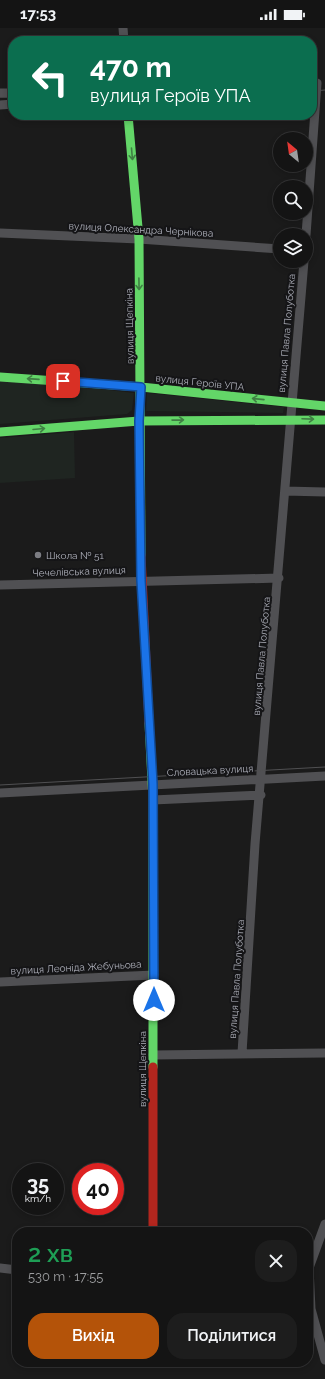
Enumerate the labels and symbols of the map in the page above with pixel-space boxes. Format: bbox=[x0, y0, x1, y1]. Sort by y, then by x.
north arrow bbox=[273, 132, 313, 172]
one-way arrow bbox=[128, 147, 135, 160]
street label: вулиця Олександра Чернікова bbox=[68, 220, 214, 239]
street label: вулиця Павла Полуботка bbox=[276, 273, 297, 393]
one-way arrow bbox=[136, 277, 143, 290]
street label: вулиця Щепкіна bbox=[123, 288, 136, 364]
pin bbox=[46, 364, 80, 398]
street label: вулиця Героїв УПА bbox=[155, 372, 245, 393]
one-way arrow bbox=[27, 376, 40, 383]
one-way arrow bbox=[252, 395, 265, 403]
one-way arrow bbox=[301, 415, 314, 423]
one-way arrow bbox=[171, 416, 184, 424]
one-way arrow bbox=[32, 425, 45, 432]
marker: Школа № 51 bbox=[33, 550, 43, 560]
place label: Школа № 51 bbox=[46, 550, 104, 561]
street label: Чечелівська вулиця bbox=[32, 564, 126, 579]
street label: вулиця Павла Полуботка bbox=[251, 596, 272, 716]
street label: Словацька вулиця bbox=[167, 763, 254, 778]
street label: вулиця Павла Полуботка bbox=[227, 919, 246, 1039]
street label: вулиця Леоніда Жебуньова bbox=[10, 959, 142, 976]
position arrow bbox=[133, 979, 175, 1021]
street label: вулиця Щепкіна bbox=[137, 1031, 148, 1107]
speed limit sign: 40 bbox=[72, 1163, 124, 1215]

